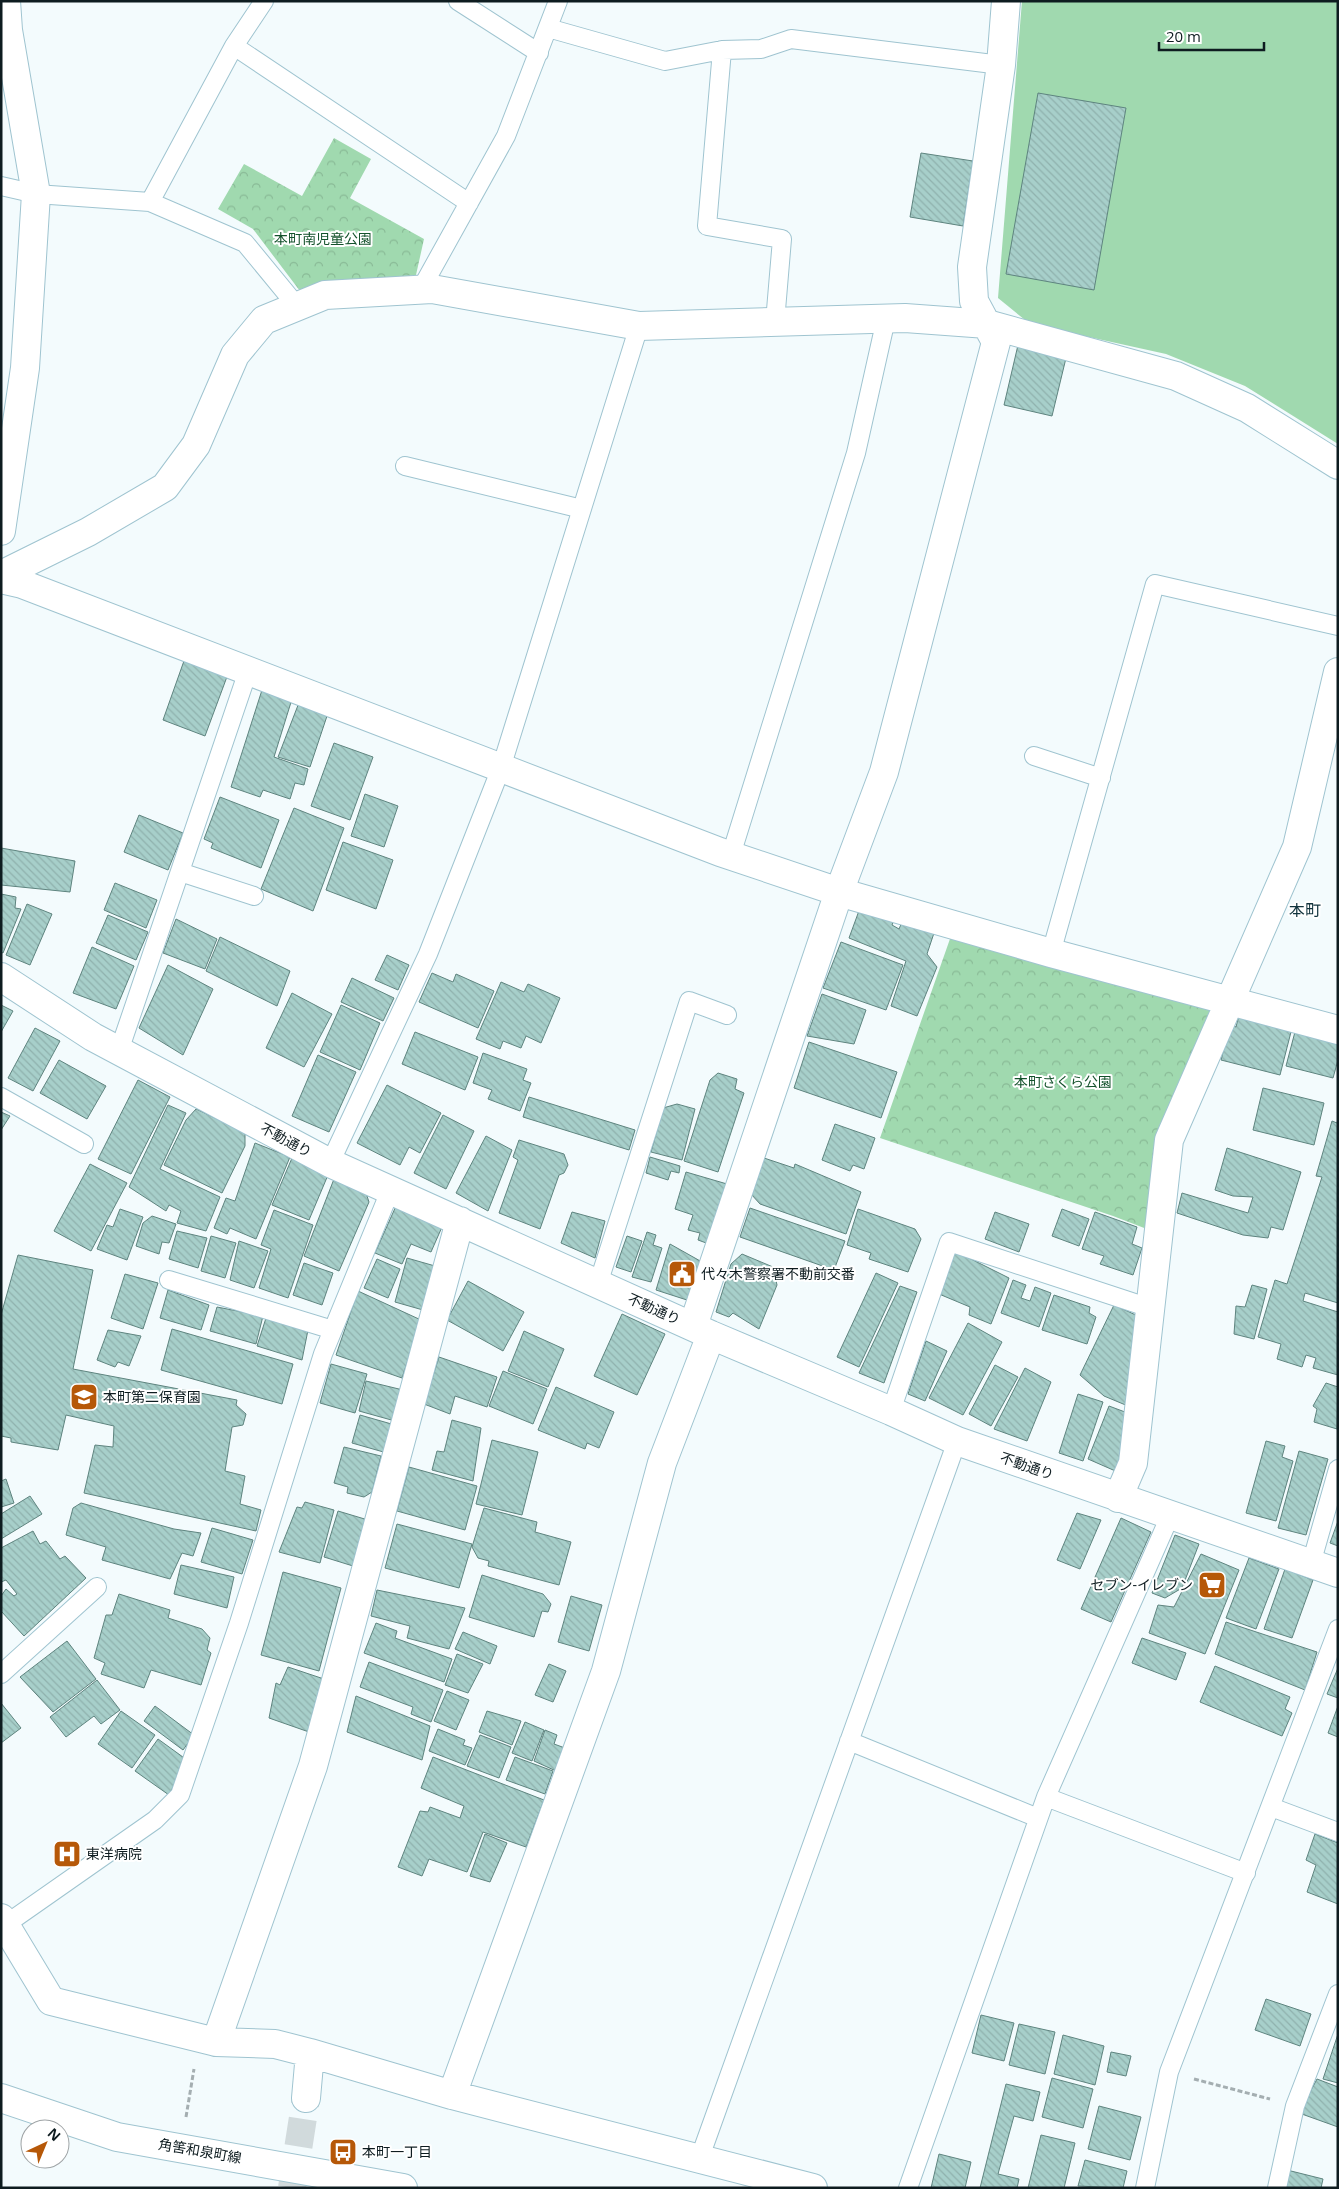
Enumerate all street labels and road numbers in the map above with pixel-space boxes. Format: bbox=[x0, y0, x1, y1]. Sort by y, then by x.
street label: 不動通り bbox=[257, 1118, 315, 1161]
street label: 不動通り bbox=[625, 1288, 684, 1329]
street label: 不動通り bbox=[998, 1447, 1057, 1484]
street label: 角筈和泉町線 bbox=[157, 2134, 243, 2167]

